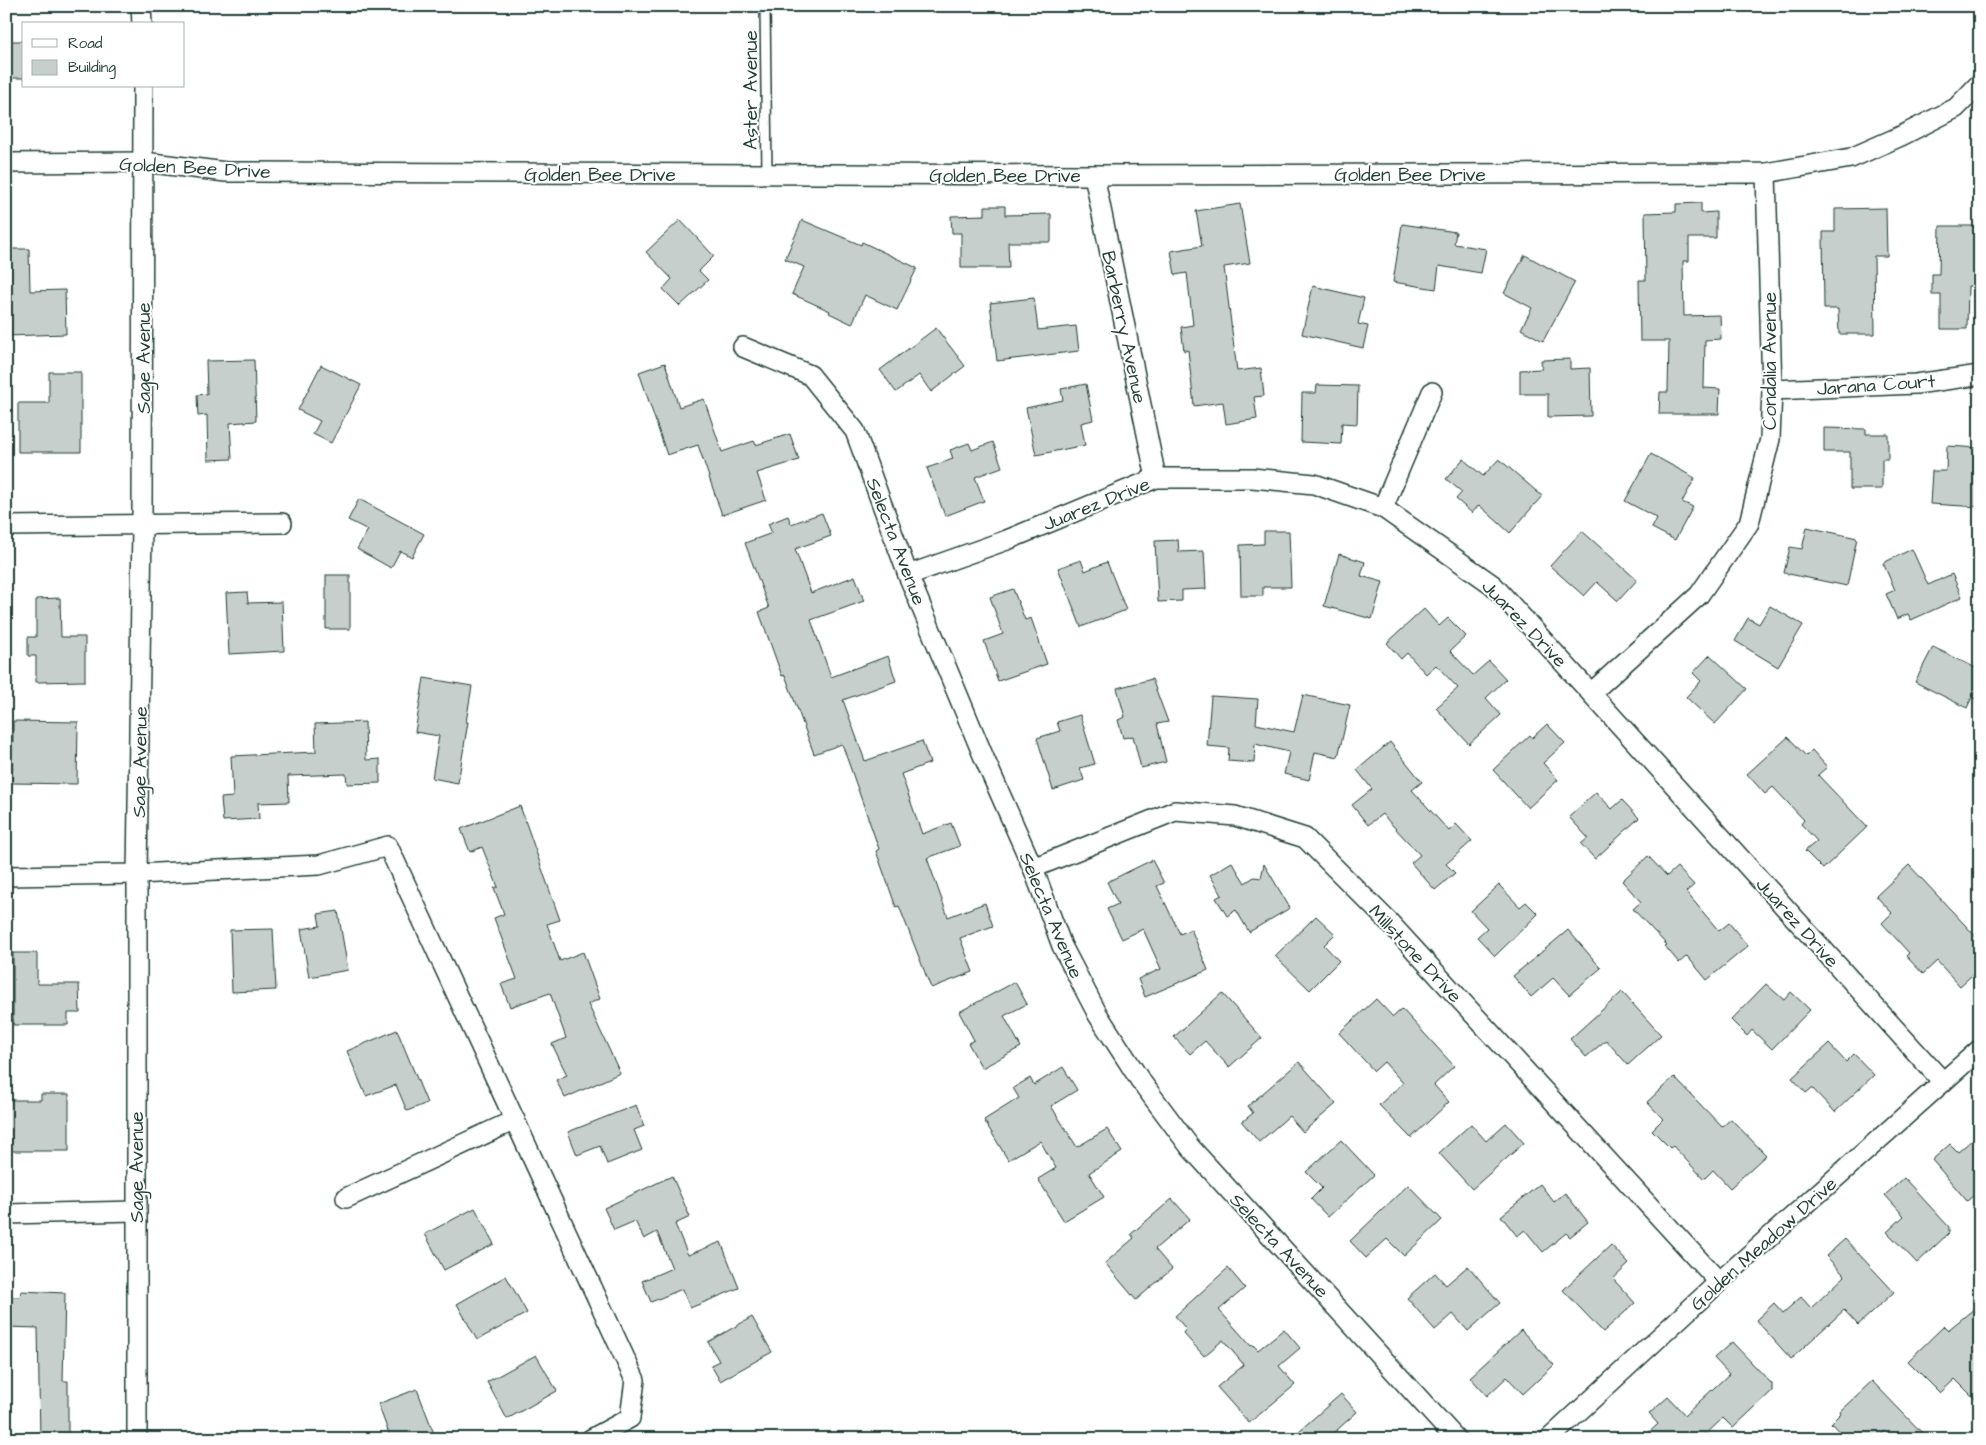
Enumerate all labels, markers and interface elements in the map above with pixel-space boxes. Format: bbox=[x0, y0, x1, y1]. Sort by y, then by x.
legend bbox=[22, 22, 185, 88]
street label: Aster Avenue bbox=[738, 30, 765, 150]
text: Road bbox=[68, 33, 103, 54]
text: Building bbox=[68, 57, 116, 79]
street label: Golden Bee Drive bbox=[119, 151, 271, 186]
street label: Golden Bee Drive bbox=[524, 162, 676, 189]
street label: Golden Bee Drive bbox=[1334, 162, 1486, 189]
street label: Golden Bee Drive bbox=[929, 163, 1081, 190]
street label: Barberry Avenue bbox=[1093, 249, 1153, 406]
street label: Condalia Avenue bbox=[1757, 292, 1784, 430]
street label: Sage Avenue bbox=[131, 302, 159, 414]
street label: Jarana Court bbox=[1816, 368, 1937, 403]
street label: Juarez Drive bbox=[1039, 471, 1154, 538]
street label: Selecta Avenue bbox=[859, 474, 932, 609]
street label: Juarez Drive bbox=[1475, 574, 1573, 674]
street label: Sage Avenue bbox=[126, 706, 156, 818]
street label: Selecta Avenue bbox=[1012, 848, 1089, 983]
street label: Juarez Drive bbox=[1749, 872, 1845, 974]
street label: Millstone Drive bbox=[1362, 899, 1468, 1009]
street label: Sage Avenue bbox=[124, 1111, 152, 1223]
street label: Golden Meadow Drive bbox=[1685, 1171, 1843, 1317]
street label: Selecta Avenue bbox=[1223, 1188, 1335, 1304]

